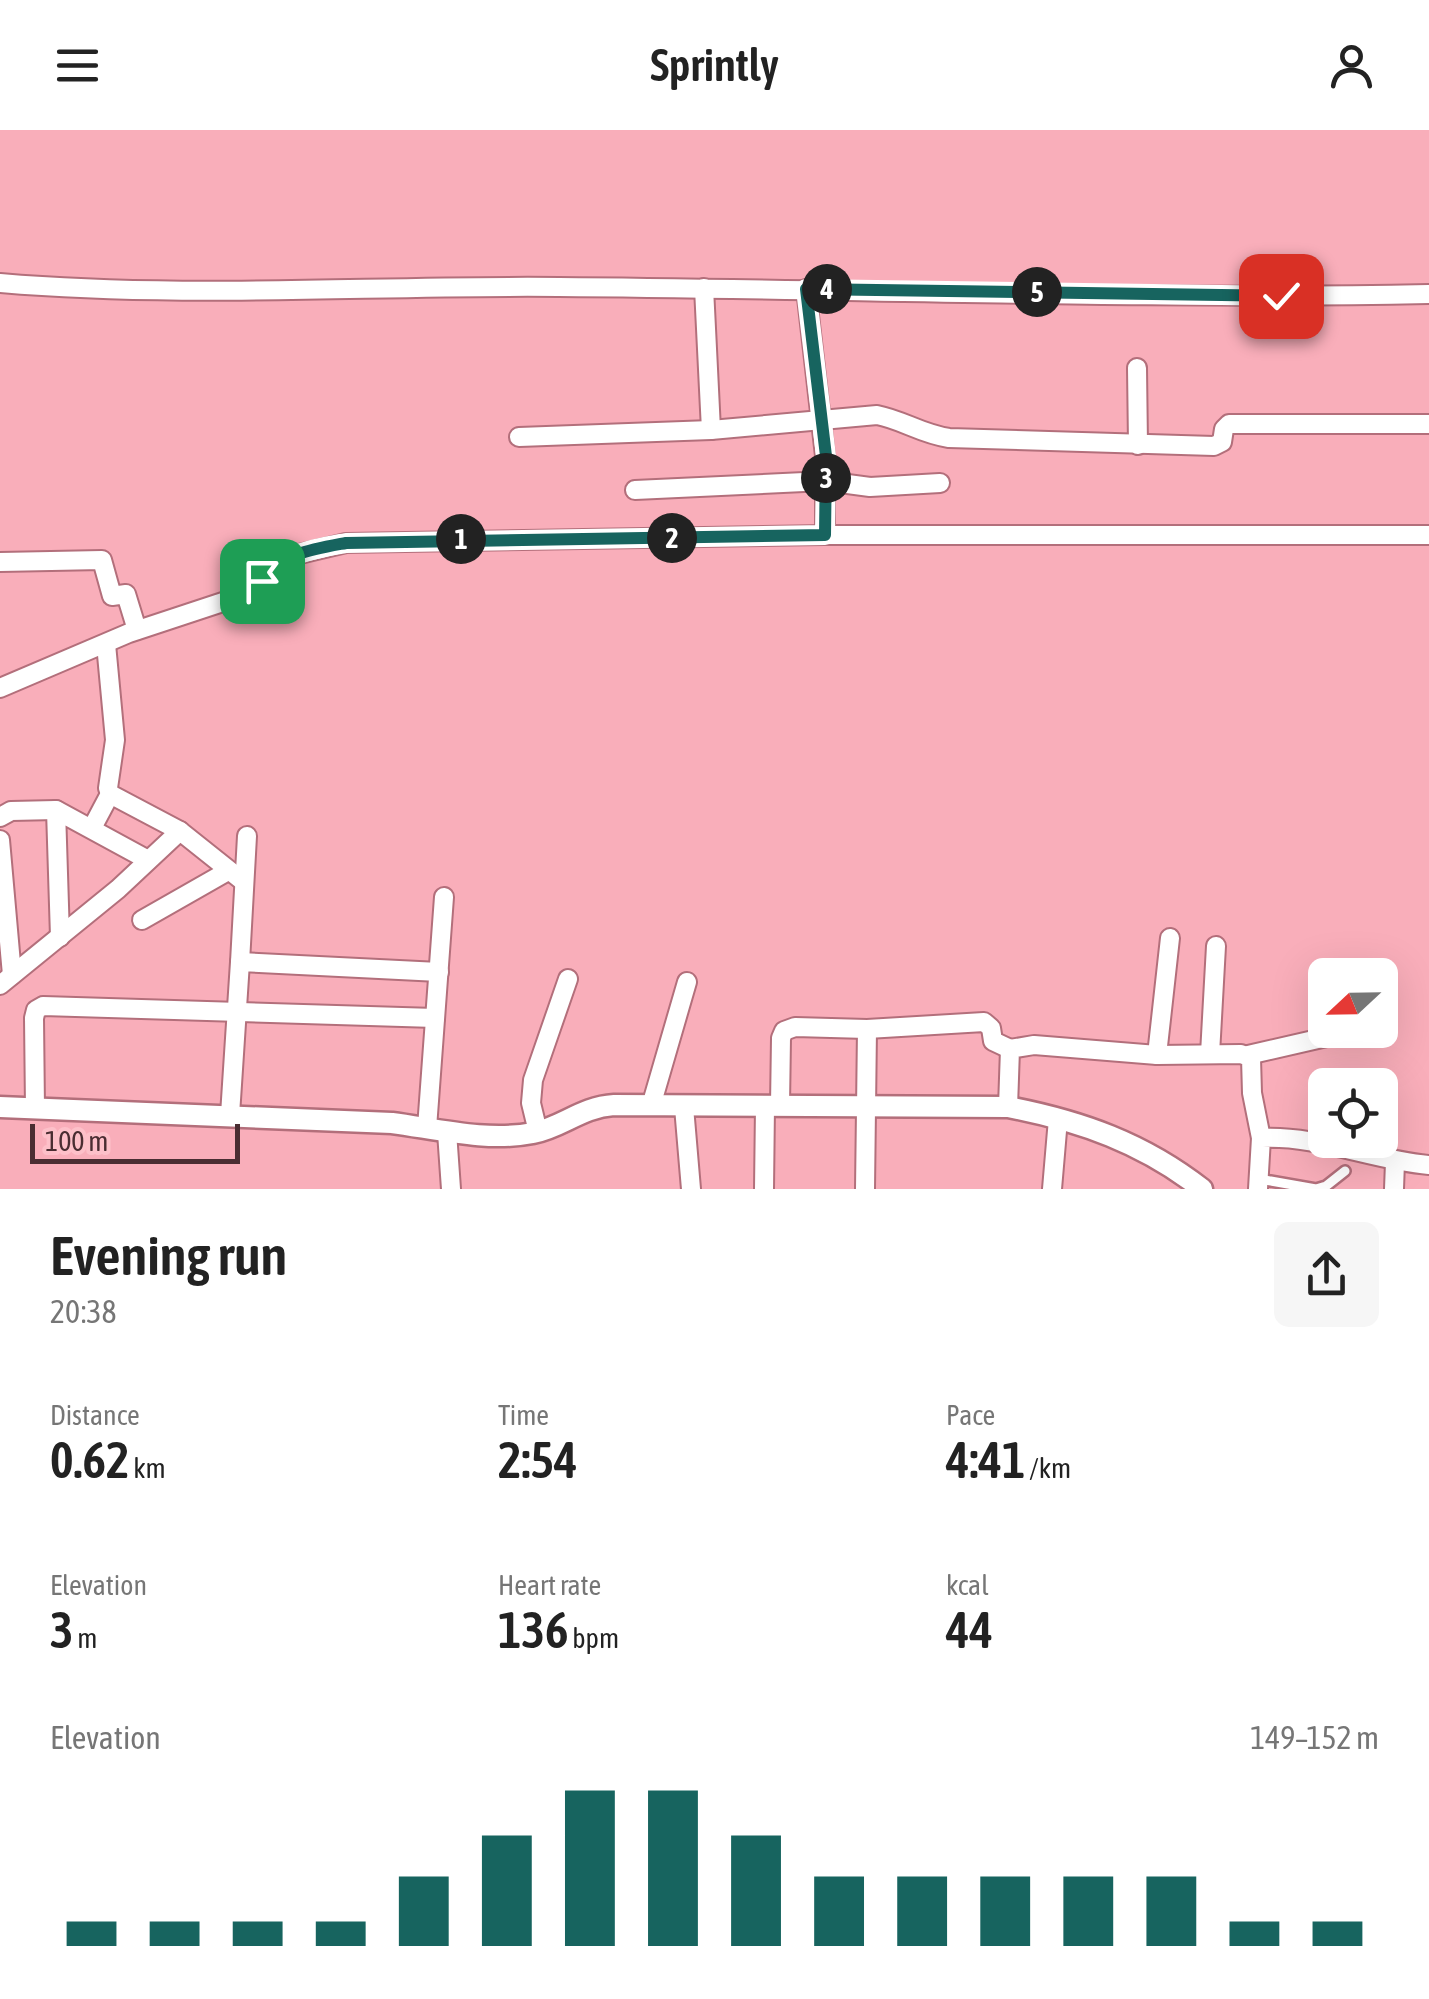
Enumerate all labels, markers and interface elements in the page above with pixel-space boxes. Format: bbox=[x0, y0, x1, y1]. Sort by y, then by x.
icon: menu bbox=[50, 38, 105, 93]
icon: person bbox=[1324, 38, 1379, 93]
text: Sprintly bbox=[650, 39, 779, 91]
pin bbox=[1239, 254, 1324, 339]
pin: 4 bbox=[802, 264, 852, 314]
pin: 5 bbox=[1012, 267, 1062, 317]
icon: check bbox=[1254, 269, 1309, 324]
text: 4 bbox=[820, 273, 834, 305]
text: 5 bbox=[1030, 276, 1044, 308]
pin: 3 bbox=[801, 453, 851, 503]
text: 3 bbox=[819, 462, 833, 494]
pin: 2 bbox=[647, 513, 697, 563]
pin: 1 bbox=[436, 514, 486, 564]
text: 2 bbox=[665, 522, 679, 554]
text: 1 bbox=[454, 523, 468, 555]
pin bbox=[220, 539, 305, 624]
icon: arrive bbox=[235, 554, 290, 609]
north arrow bbox=[1308, 958, 1398, 1048]
map controls bbox=[1308, 958, 1398, 1158]
button: locate bbox=[1308, 1068, 1398, 1158]
scale bar bbox=[30, 1119, 240, 1164]
text: 100 m bbox=[45, 1125, 108, 1157]
button: share bbox=[1274, 1222, 1379, 1327]
text: Evening run bbox=[50, 1224, 287, 1287]
text: 20:38 bbox=[50, 1293, 117, 1330]
text: Distance bbox=[50, 1399, 140, 1431]
text: Time bbox=[498, 1399, 549, 1431]
text: Pace bbox=[946, 1399, 995, 1431]
text: 0.62 bbox=[50, 1431, 129, 1489]
text: 2:54 bbox=[498, 1431, 577, 1489]
text: 4:41 bbox=[946, 1431, 1025, 1489]
text: km bbox=[129, 1452, 166, 1484]
text: /km bbox=[1025, 1452, 1071, 1484]
text: Elevation bbox=[50, 1569, 147, 1601]
text: Heart rate bbox=[498, 1569, 601, 1601]
text: kcal bbox=[946, 1569, 989, 1601]
text: 3 bbox=[50, 1601, 74, 1659]
text: 136 bbox=[498, 1601, 569, 1659]
text: 44 bbox=[946, 1601, 993, 1659]
text: m bbox=[74, 1622, 98, 1654]
text: bpm bbox=[569, 1622, 619, 1654]
text: Elevation bbox=[50, 1719, 161, 1756]
text: 149–152 m bbox=[1250, 1719, 1379, 1756]

